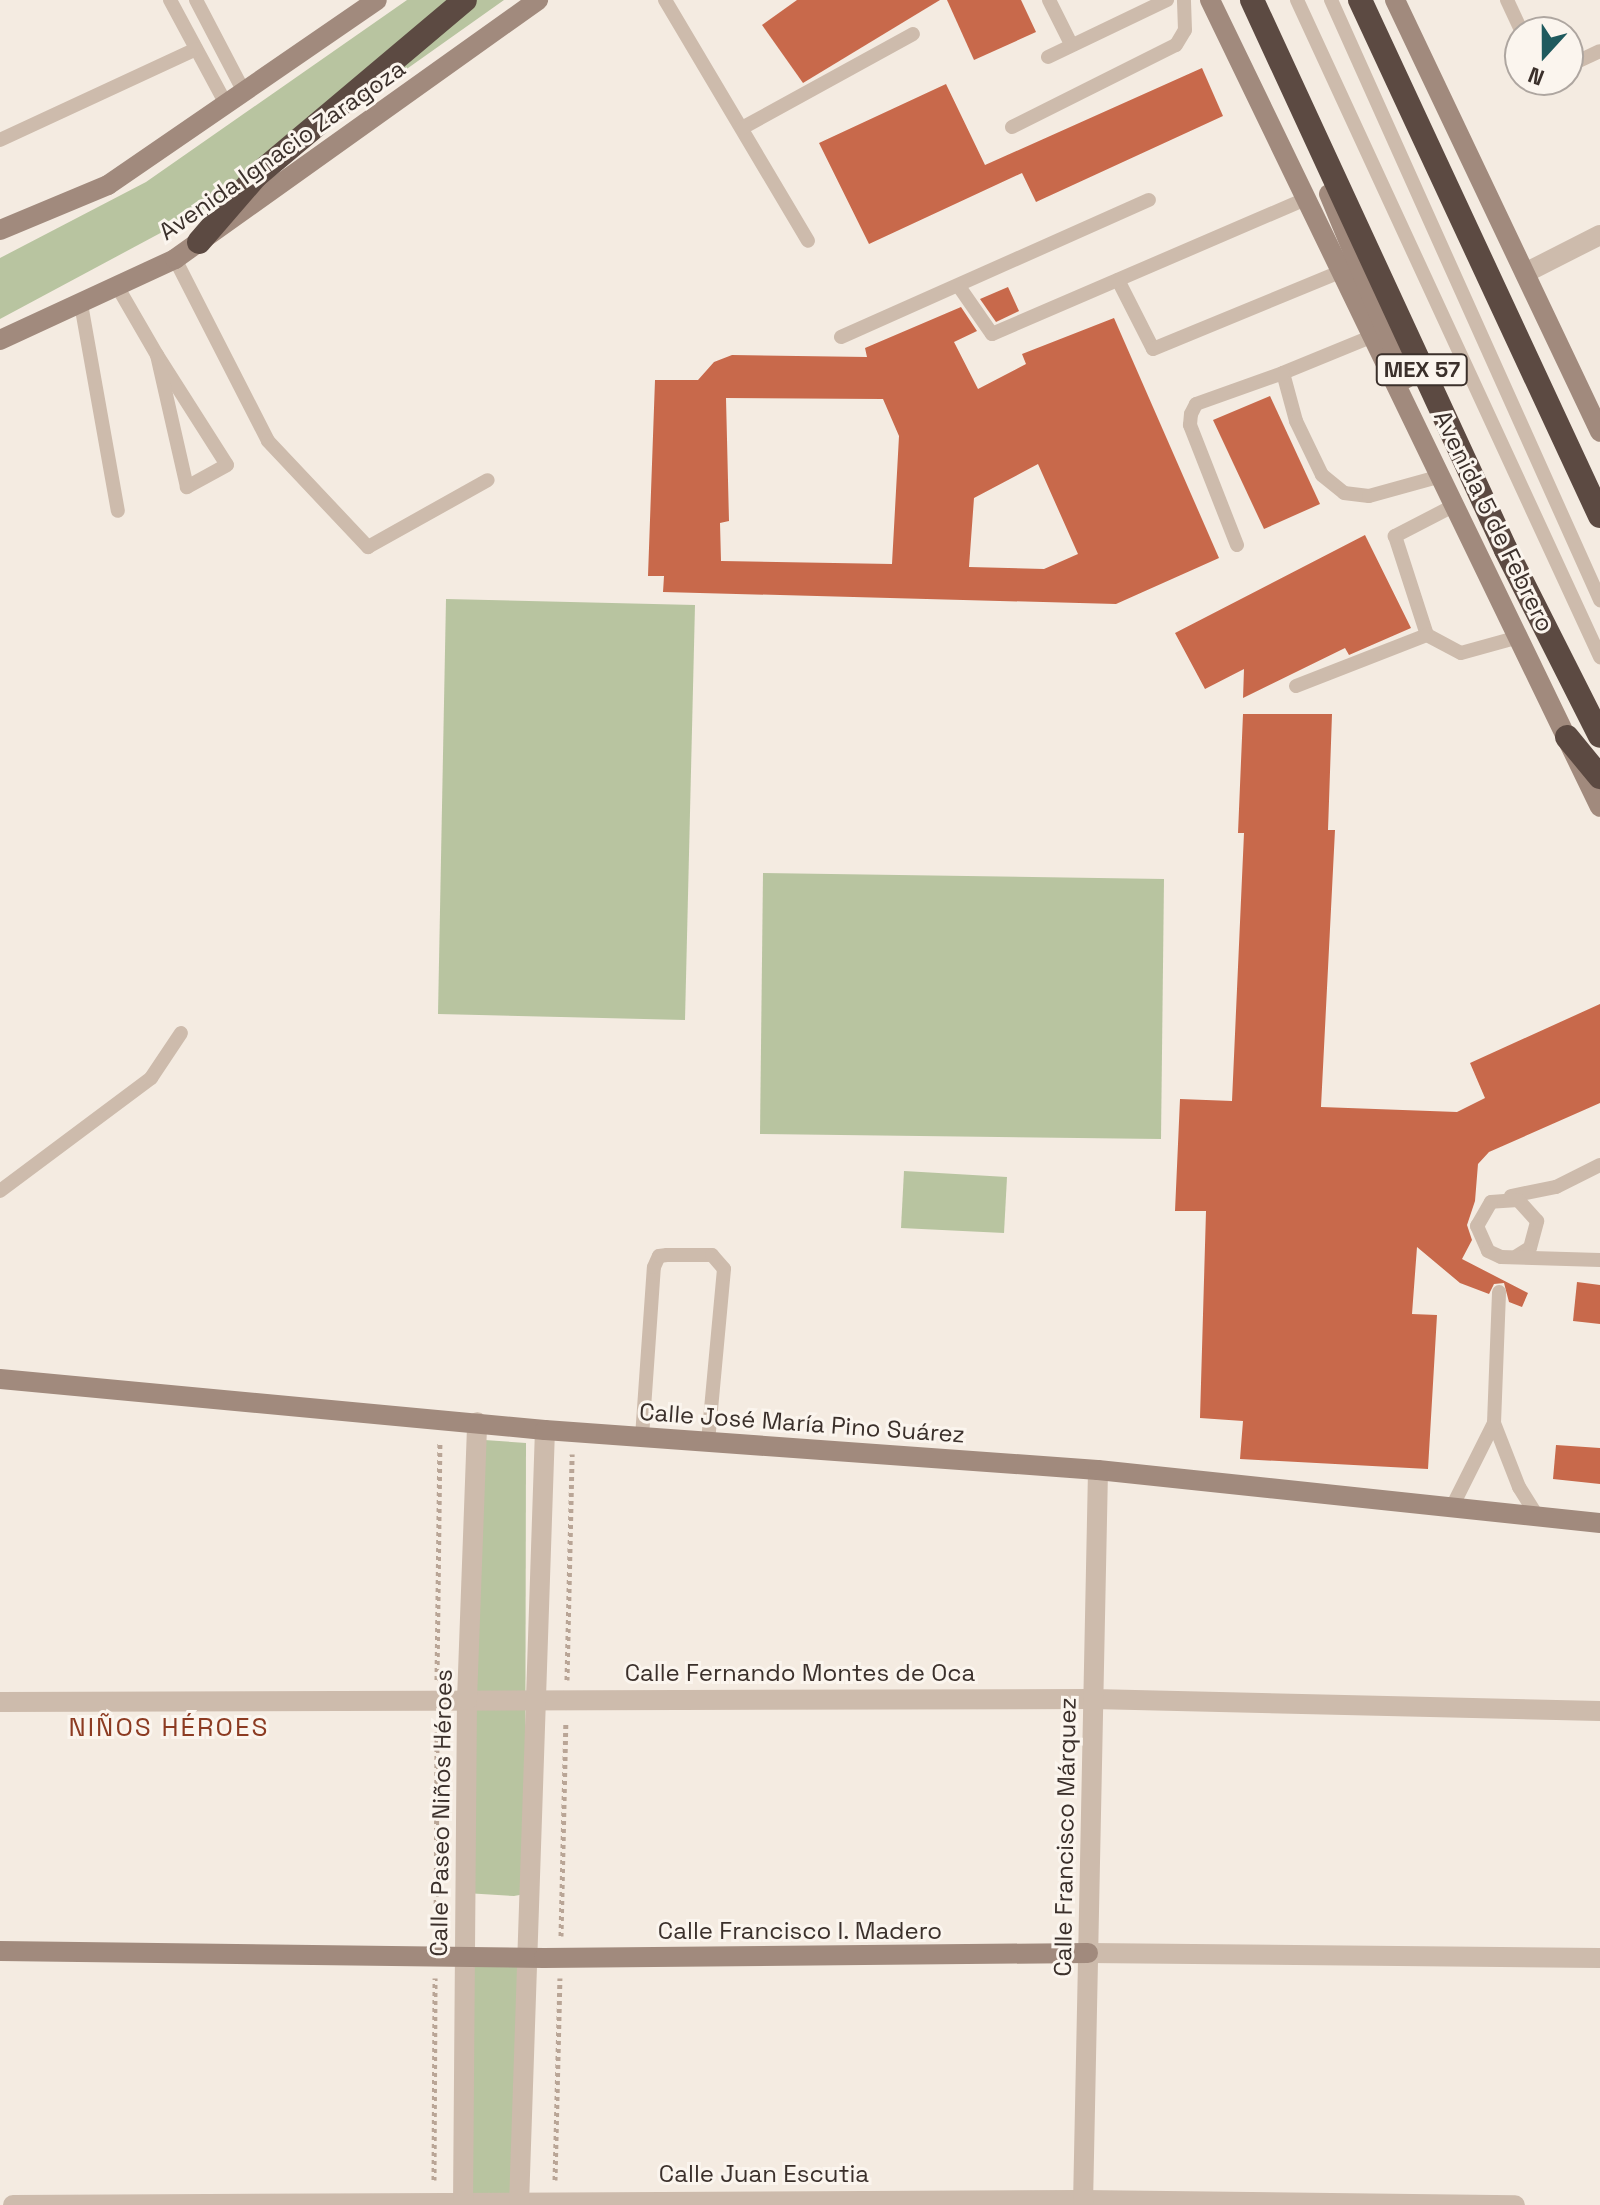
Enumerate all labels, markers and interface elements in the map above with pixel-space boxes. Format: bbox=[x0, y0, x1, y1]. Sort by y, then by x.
north arrow bbox=[1504, 16, 1584, 96]
street label: Avenida Ignacio Zaragoza bbox=[153, 54, 411, 246]
text: N bbox=[1524, 61, 1548, 92]
road number: MEX 57 bbox=[1374, 352, 1470, 388]
street label: Avenida 5 de Febrero bbox=[1428, 406, 1560, 636]
street label: Calle José María Pino Suárez bbox=[638, 1397, 966, 1449]
street label: Calle Fernando Montes de Oca bbox=[625, 1659, 975, 1687]
street label: Calle Paseo Niños Héroes bbox=[424, 1669, 458, 1957]
street label: Calle Francisco Márquez bbox=[1048, 1697, 1082, 1977]
district label: NIÑOS HÉROES bbox=[69, 1712, 269, 1744]
street label: Calle Francisco I. Madero bbox=[657, 1917, 943, 1945]
street label: Calle Juan Escutia bbox=[659, 2160, 869, 2188]

